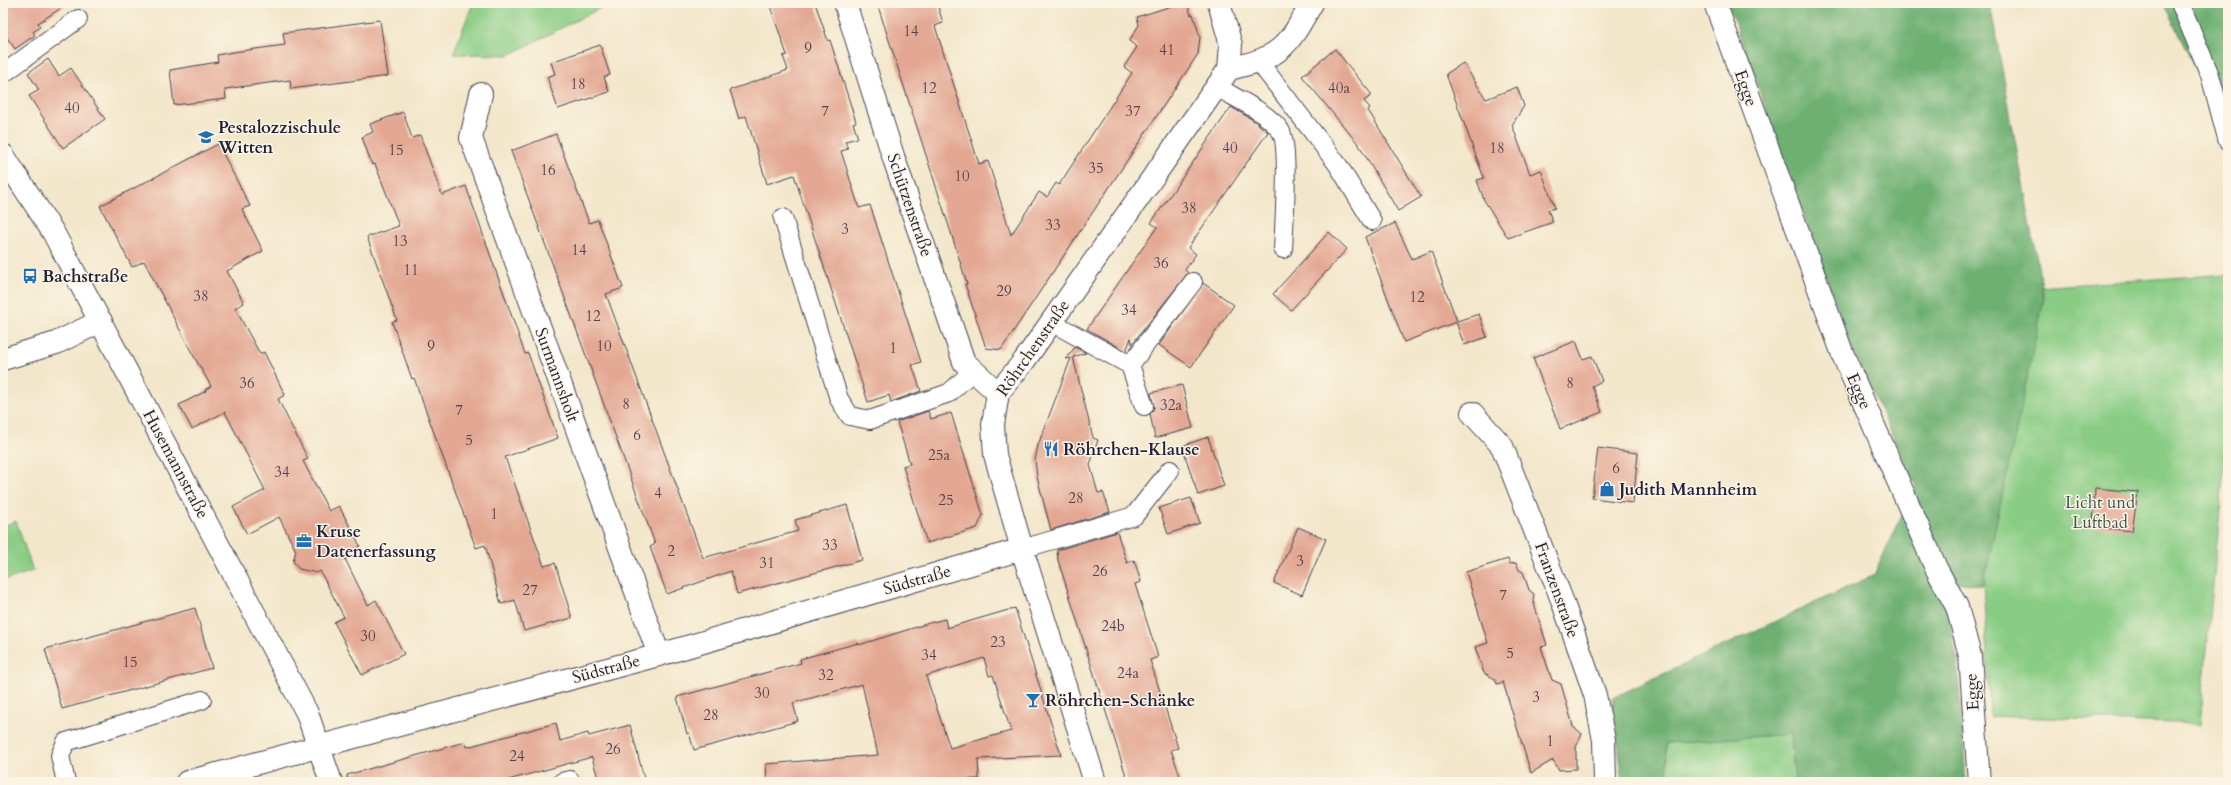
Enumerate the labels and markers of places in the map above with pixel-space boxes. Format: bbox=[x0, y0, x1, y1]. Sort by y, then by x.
place label: Pestalozzischule Witten bbox=[217, 116, 341, 159]
school or university icon: Pestalozzischule Witten bbox=[197, 128, 215, 146]
place label: Bachstraße bbox=[42, 265, 128, 288]
bus stop icon: Bachstraße bbox=[21, 267, 39, 285]
place label: Röhrchen-Klause bbox=[1063, 438, 1200, 461]
restaurant icon: Röhrchen-Klause bbox=[1042, 440, 1060, 458]
place label: Judith Mannheim bbox=[1616, 478, 1758, 501]
shop icon: Judith Mannheim bbox=[1598, 480, 1616, 498]
place label: Kruse Datenerfassung bbox=[316, 520, 437, 563]
office icon: Kruse Datenerfassung bbox=[295, 532, 313, 550]
place label: Röhrchen-Schänke bbox=[1045, 689, 1195, 712]
bar icon: Röhrchen-Schänke bbox=[1024, 691, 1042, 709]

